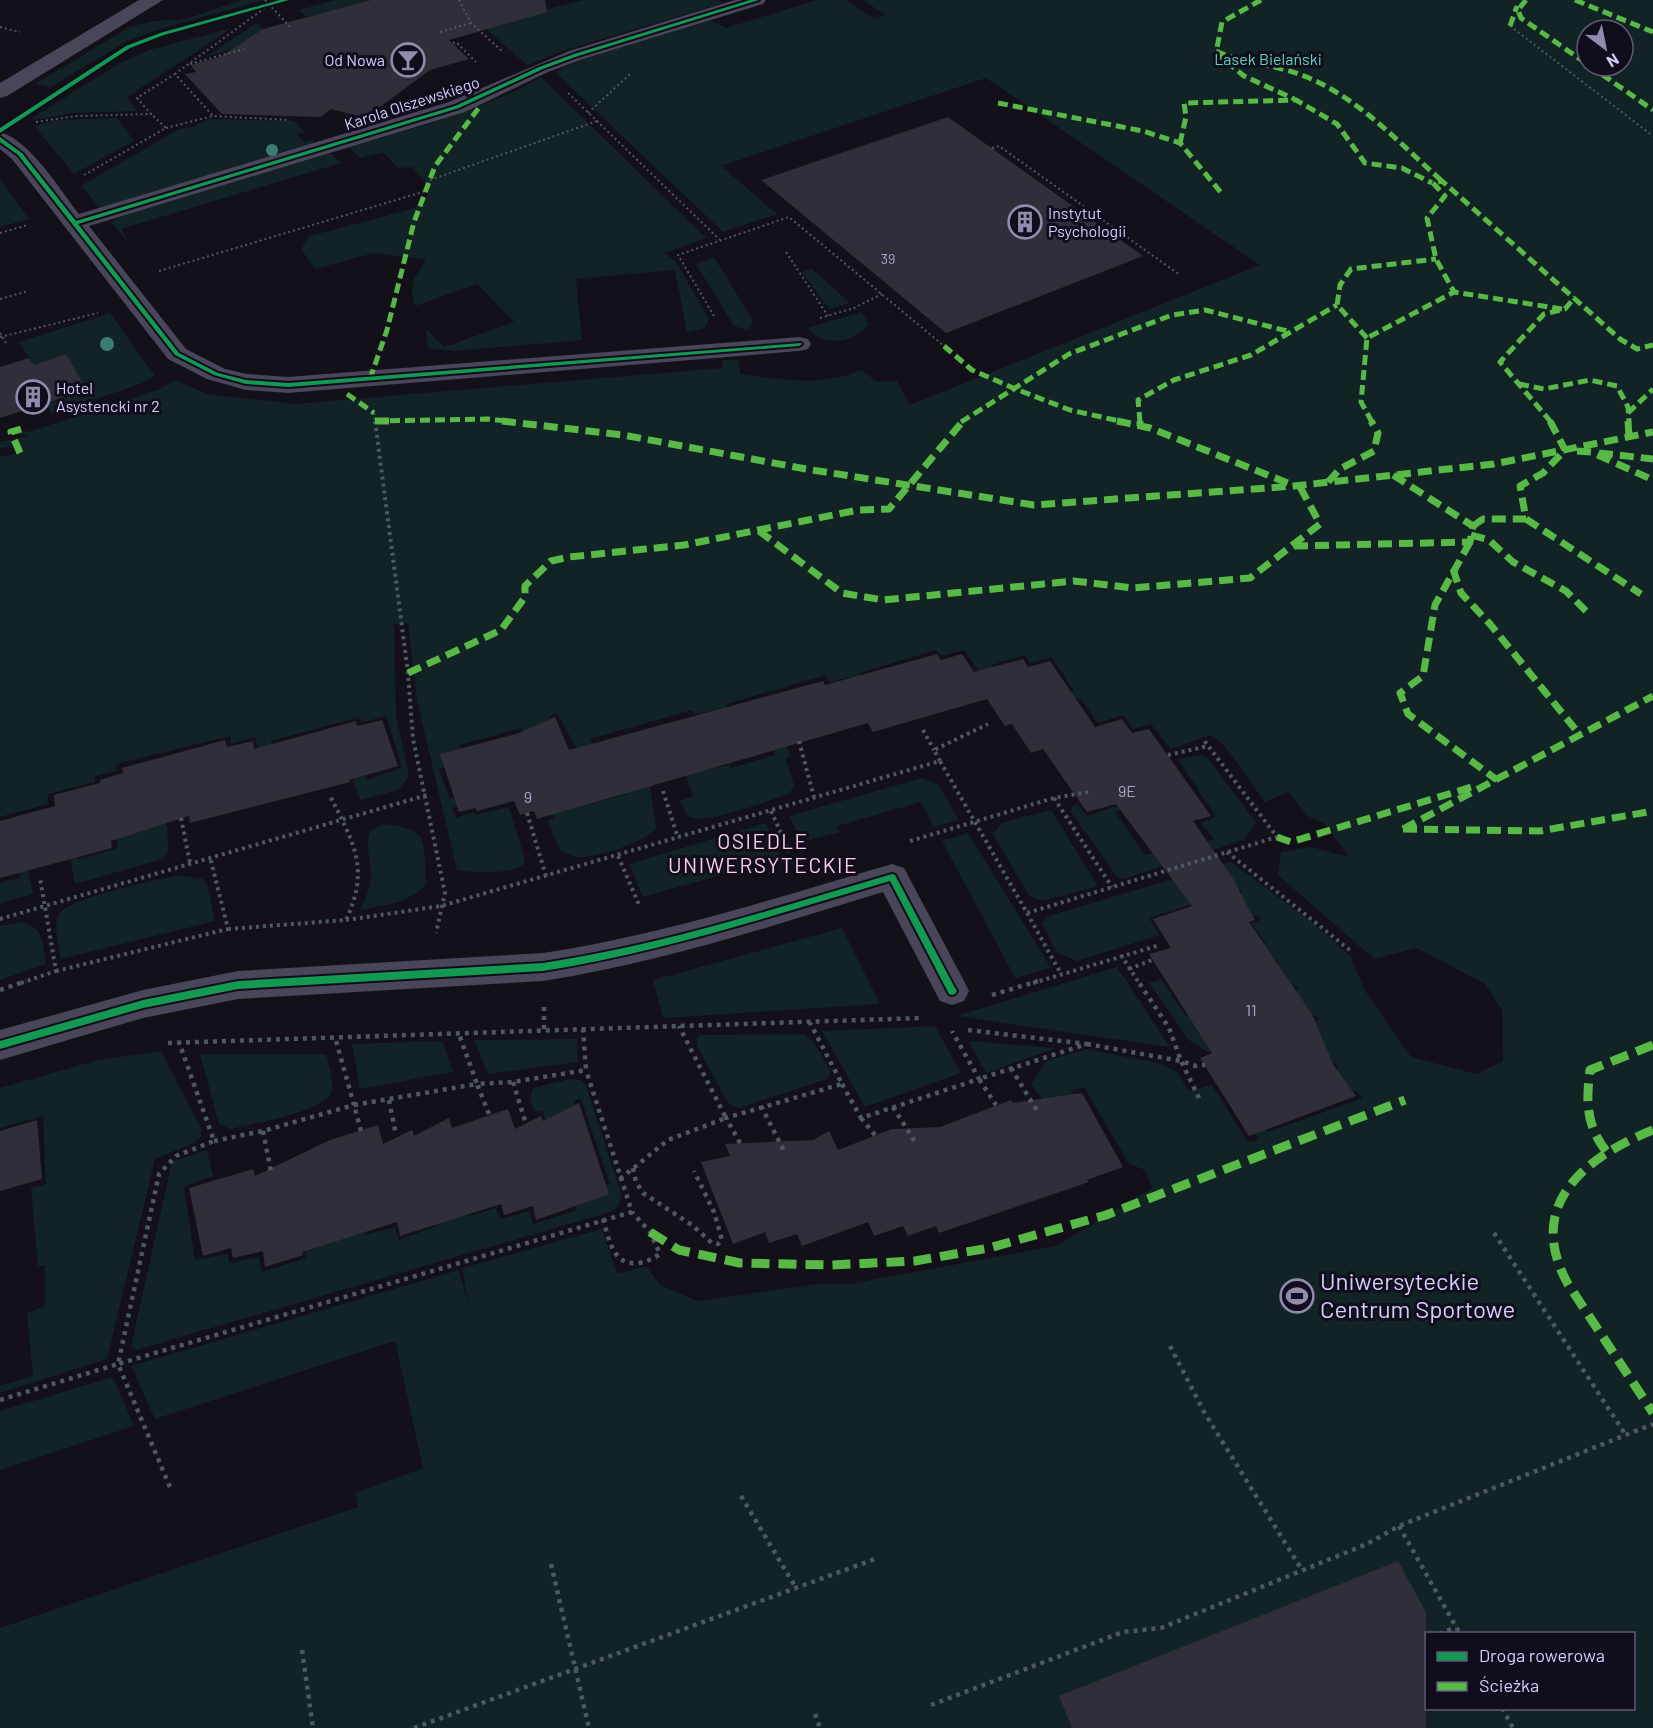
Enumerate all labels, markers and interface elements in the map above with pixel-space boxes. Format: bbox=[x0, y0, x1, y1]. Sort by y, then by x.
north arrow bbox=[1575, 18, 1635, 78]
bar icon: Od Nowa bbox=[390, 42, 426, 78]
park label: Lasek Bielański bbox=[1214, 49, 1322, 68]
place label: Od Nowa bbox=[324, 50, 385, 69]
text: N bbox=[1604, 50, 1623, 72]
street label: Karola Olszewskiego bbox=[342, 72, 482, 133]
place label: Instytut Psychologii bbox=[1048, 203, 1126, 240]
building icon: Instytut Psychologii bbox=[1007, 204, 1043, 240]
house number: 39 bbox=[881, 250, 895, 267]
place label: Hotel Asystencki nr 2 bbox=[56, 378, 160, 415]
building icon: Hotel Asystencki nr 2 bbox=[15, 379, 51, 415]
house number: 9E bbox=[1118, 781, 1136, 800]
house number: 9 bbox=[524, 787, 532, 806]
district label: OSIEDLE UNIWERSYTECKIE bbox=[668, 828, 858, 877]
house number: 11 bbox=[1245, 1000, 1257, 1019]
place label: Uniwersyteckie Centrum Sportowe bbox=[1320, 1266, 1515, 1323]
sports icon: Uniwersyteckie Centrum Sportowe bbox=[1279, 1278, 1315, 1314]
legend bbox=[1425, 1632, 1635, 1710]
text: Droga rowerowa bbox=[1479, 1644, 1605, 1666]
text: Ścieżka bbox=[1479, 1674, 1539, 1696]

